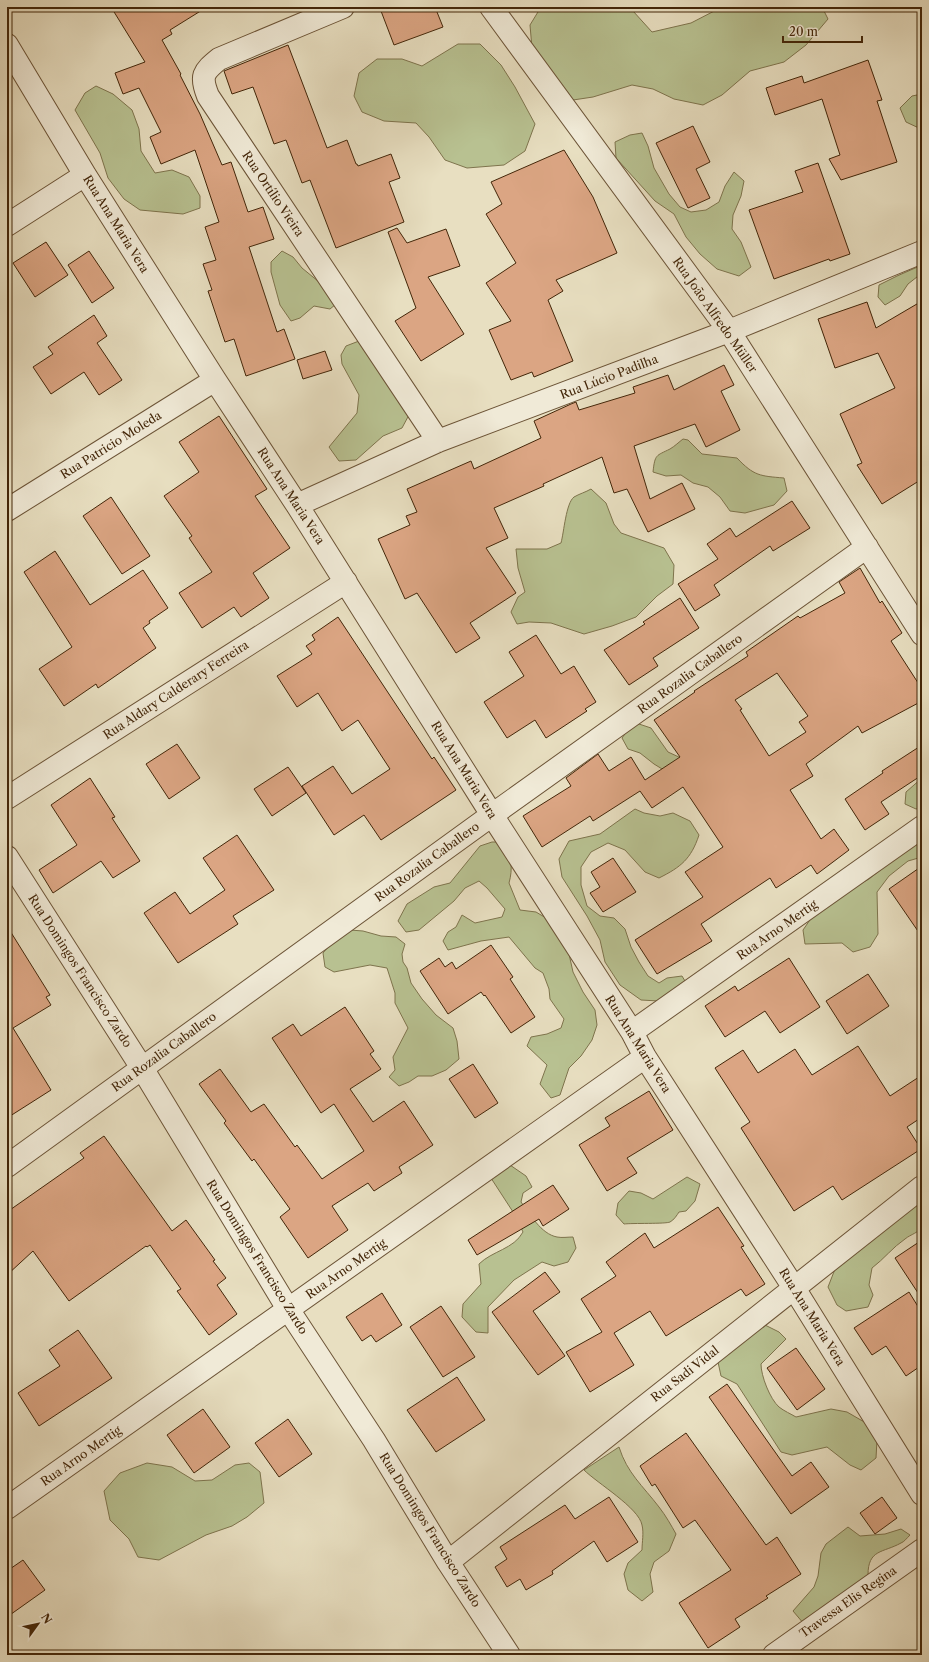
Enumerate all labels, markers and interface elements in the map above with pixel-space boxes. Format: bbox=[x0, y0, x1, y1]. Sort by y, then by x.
scale bar bbox=[783, 18, 862, 44]
text: 20 m bbox=[789, 24, 818, 39]
street label: Rua Ortílio Vieira bbox=[239, 148, 308, 240]
street label: Rua Ana Maria Vera bbox=[80, 172, 153, 276]
street label: Rua João Alfredo Müller bbox=[670, 254, 761, 375]
street label: Rua Lúcio Padilha bbox=[558, 351, 660, 402]
street label: Rua Patricio Moleda bbox=[57, 407, 165, 482]
street label: Rua Ana Maria Vera bbox=[254, 444, 329, 548]
street label: Rua Rozalia Caballero bbox=[634, 631, 745, 717]
street label: Rua Aldary Calderary Ferreira bbox=[100, 637, 252, 742]
street label: Rua Ana Maria Vera bbox=[428, 718, 501, 822]
street label: Rua Rozalia Caballero bbox=[371, 819, 482, 905]
street label: Rua Domingos Francisco Zardo bbox=[25, 891, 136, 1050]
street label: Rua Arno Mertig bbox=[734, 896, 820, 963]
street label: Rua Ana Maria Vera bbox=[602, 992, 675, 1096]
street label: Rua Rozalia Caballero bbox=[108, 1009, 219, 1095]
street label: Rua Domingos Francisco Zardo bbox=[203, 1177, 311, 1337]
street label: Rua Arno Mertig bbox=[303, 1235, 389, 1302]
street label: Rua Ana Maria Vera bbox=[776, 1265, 849, 1369]
street label: Rua Sadi Vidal bbox=[648, 1342, 722, 1405]
street label: Rua Arno Mertig bbox=[38, 1422, 124, 1489]
street label: Rua Domingos Francisco Zardo bbox=[376, 1450, 484, 1610]
street label: Travessa Elis Regina bbox=[796, 1562, 900, 1641]
north arrow bbox=[18, 1604, 58, 1644]
text: N bbox=[38, 1611, 55, 1627]

